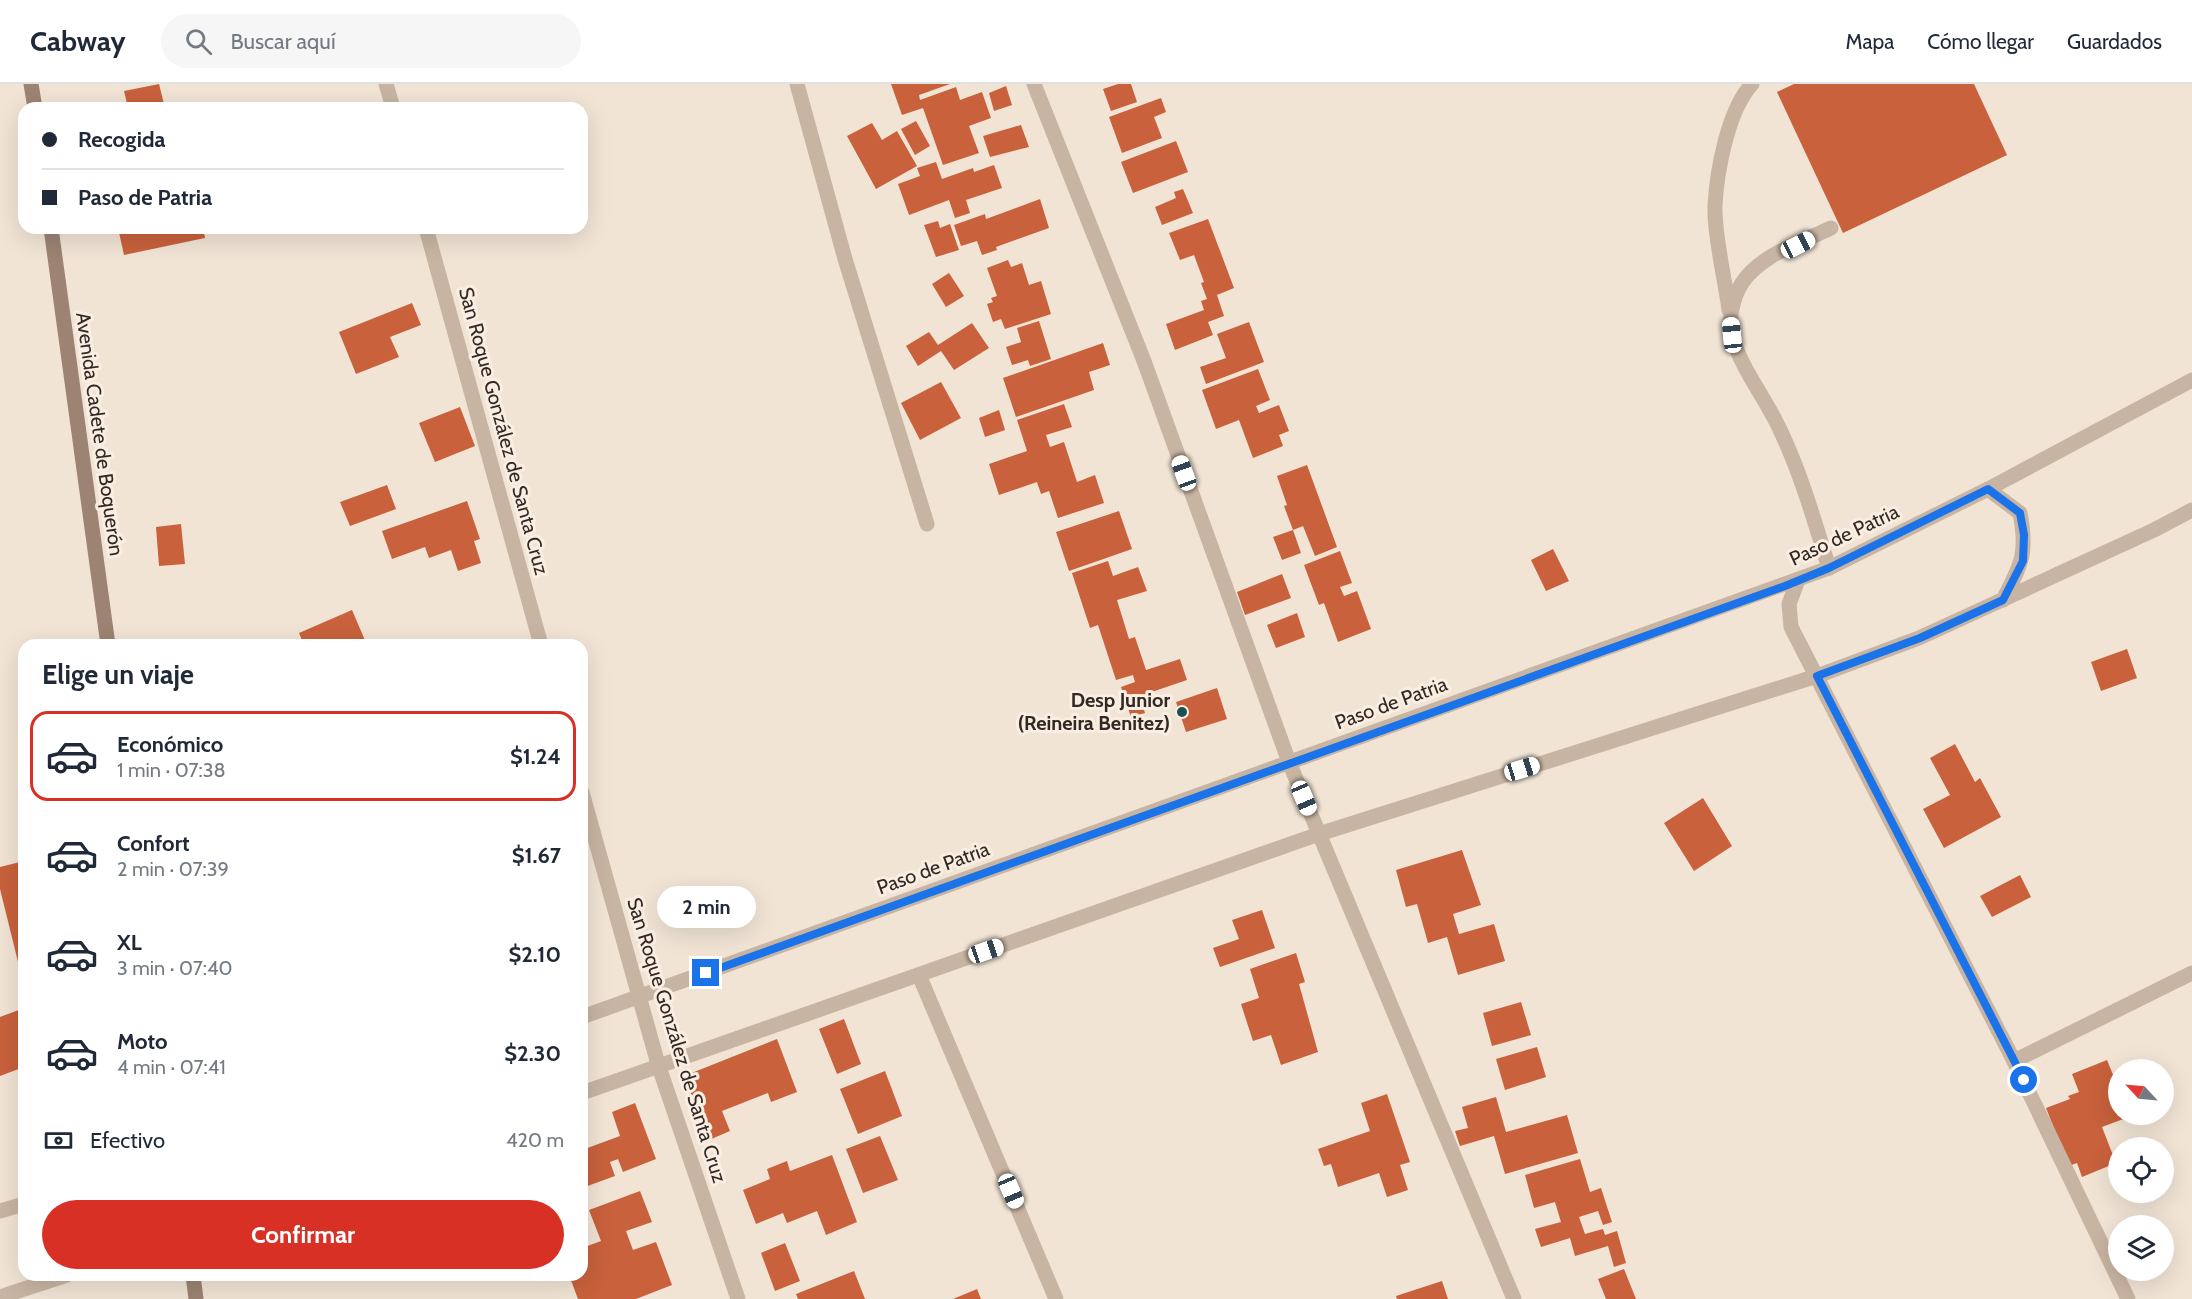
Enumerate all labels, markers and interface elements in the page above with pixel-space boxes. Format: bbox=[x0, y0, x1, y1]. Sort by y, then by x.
search box bbox=[161, 14, 581, 68]
text: Cabway bbox=[30, 24, 125, 58]
icon: search bbox=[182, 25, 215, 58]
text: Buscar aquí bbox=[230, 28, 336, 55]
text: Mapa bbox=[1846, 29, 1894, 54]
text: Cómo llegar bbox=[1927, 29, 2034, 54]
text: Guardados bbox=[2067, 29, 2162, 54]
text: Recogida bbox=[78, 126, 165, 153]
text: Paso de Patria bbox=[78, 184, 212, 211]
car bbox=[1778, 229, 1818, 261]
street label: San Roque González de Santa Cruz bbox=[454, 285, 554, 577]
street label: Avenida Cadete de Boquerón bbox=[71, 311, 129, 557]
car bbox=[1721, 316, 1743, 354]
car bbox=[1169, 453, 1199, 493]
street label: Paso de Patria bbox=[1786, 499, 1903, 571]
text: Elige un viaje bbox=[42, 658, 194, 691]
street label: Paso de Patria bbox=[1332, 671, 1451, 734]
place label: Desp Junior (Reineira Benitez) bbox=[1018, 688, 1170, 735]
marker: Desp Junior (Reineira Benitez) bbox=[1175, 705, 1189, 719]
icon: car bbox=[45, 729, 99, 783]
text: Económico bbox=[117, 731, 223, 758]
text: $1.24 bbox=[510, 743, 561, 770]
car bbox=[1502, 755, 1542, 783]
text: 1 min · 07:38 bbox=[117, 758, 226, 782]
car bbox=[1289, 778, 1319, 818]
icon: car bbox=[45, 828, 99, 882]
text: Confort bbox=[117, 830, 190, 857]
street label: Paso de Patria bbox=[874, 836, 993, 899]
text: $1.67 bbox=[512, 842, 561, 869]
text: 2 min · 07:39 bbox=[117, 857, 229, 881]
callout: 2 min bbox=[656, 886, 756, 928]
street label: San Roque González de Santa Cruz bbox=[622, 895, 732, 1185]
text: 2 min bbox=[682, 895, 731, 919]
icon: car bbox=[45, 927, 99, 981]
text: XL bbox=[117, 929, 142, 956]
car bbox=[966, 937, 1006, 965]
text: $2.10 bbox=[508, 941, 561, 968]
text: 3 min · 07:40 bbox=[117, 956, 233, 980]
route end bbox=[692, 959, 719, 986]
icon: car bbox=[45, 1026, 99, 1080]
text: Moto bbox=[117, 1028, 168, 1055]
text: $2.30 bbox=[504, 1040, 561, 1067]
text: 4 min · 07:41 bbox=[117, 1055, 226, 1079]
north arrow bbox=[2108, 1059, 2174, 1125]
map controls bbox=[2108, 1059, 2174, 1281]
route start bbox=[2010, 1066, 2037, 1093]
icon: cash bbox=[42, 1124, 75, 1157]
text: Efectivo bbox=[90, 1127, 165, 1154]
text: 420 m bbox=[506, 1128, 564, 1152]
button: locate bbox=[2108, 1137, 2174, 1203]
car bbox=[996, 1171, 1026, 1211]
button: Confirmar bbox=[42, 1200, 564, 1269]
button: layers bbox=[2108, 1215, 2174, 1281]

